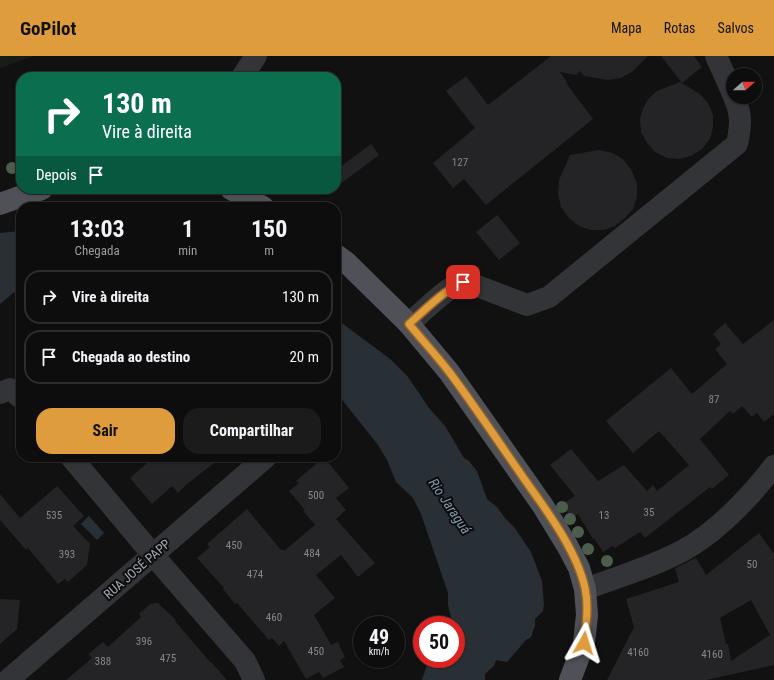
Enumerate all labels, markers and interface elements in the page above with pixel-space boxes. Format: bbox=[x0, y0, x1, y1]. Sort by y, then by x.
text: GoPilot bbox=[20, 17, 76, 40]
text: Mapa bbox=[611, 20, 642, 36]
text: Rotas bbox=[664, 20, 696, 36]
text: Salvos bbox=[718, 20, 754, 36]
north arrow bbox=[726, 68, 762, 104]
map controls bbox=[726, 68, 762, 104]
text: 130 m bbox=[102, 87, 172, 120]
icon: right bbox=[36, 88, 88, 140]
text: Vire à direita bbox=[102, 121, 192, 142]
house number: 127 bbox=[452, 156, 468, 169]
icon: arrive bbox=[85, 164, 107, 186]
text: Depois bbox=[36, 166, 77, 184]
text: 13:03 bbox=[70, 215, 125, 243]
text: 1 bbox=[182, 215, 194, 243]
text: 150 bbox=[251, 215, 287, 243]
text: Chegada bbox=[75, 243, 120, 258]
text: min bbox=[178, 243, 197, 258]
text: m bbox=[264, 243, 274, 258]
pin bbox=[446, 265, 480, 299]
icon: arrive bbox=[452, 271, 474, 293]
icon: right bbox=[38, 286, 60, 308]
text: Vire à direita bbox=[72, 288, 149, 306]
text: 130 m bbox=[282, 288, 319, 306]
icon: arrive bbox=[38, 346, 60, 368]
text: Chegada ao destino bbox=[72, 348, 190, 366]
text: 20 m bbox=[289, 348, 319, 366]
house number: 87 bbox=[709, 393, 719, 406]
button: Sair bbox=[36, 408, 175, 454]
button: Compartilhar bbox=[183, 408, 321, 454]
water label: Rio Jaraguá bbox=[426, 475, 475, 537]
house number: 500 bbox=[308, 489, 324, 502]
house number: 35 bbox=[644, 506, 654, 519]
house number: 535 bbox=[46, 509, 62, 522]
house number: 13 bbox=[599, 509, 609, 522]
street label: RUA JOSÉ PAPP bbox=[101, 536, 173, 602]
house number: 450 bbox=[226, 539, 242, 552]
house number: 484 bbox=[304, 547, 321, 560]
house number: 393 bbox=[59, 548, 75, 561]
house number: 50 bbox=[747, 558, 757, 571]
house number: 474 bbox=[247, 568, 264, 581]
house number: 460 bbox=[266, 611, 282, 624]
speed limit sign: 50 bbox=[413, 616, 465, 668]
position arrow bbox=[563, 622, 605, 664]
text: 49 bbox=[369, 625, 389, 649]
house number: 396 bbox=[136, 635, 152, 648]
house number: 450 bbox=[308, 645, 324, 658]
text: km/h bbox=[369, 646, 389, 657]
house number: 4160 bbox=[627, 646, 649, 659]
house number: 4160 bbox=[701, 648, 723, 661]
house number: 475 bbox=[160, 652, 176, 665]
house number: 388 bbox=[95, 655, 111, 668]

